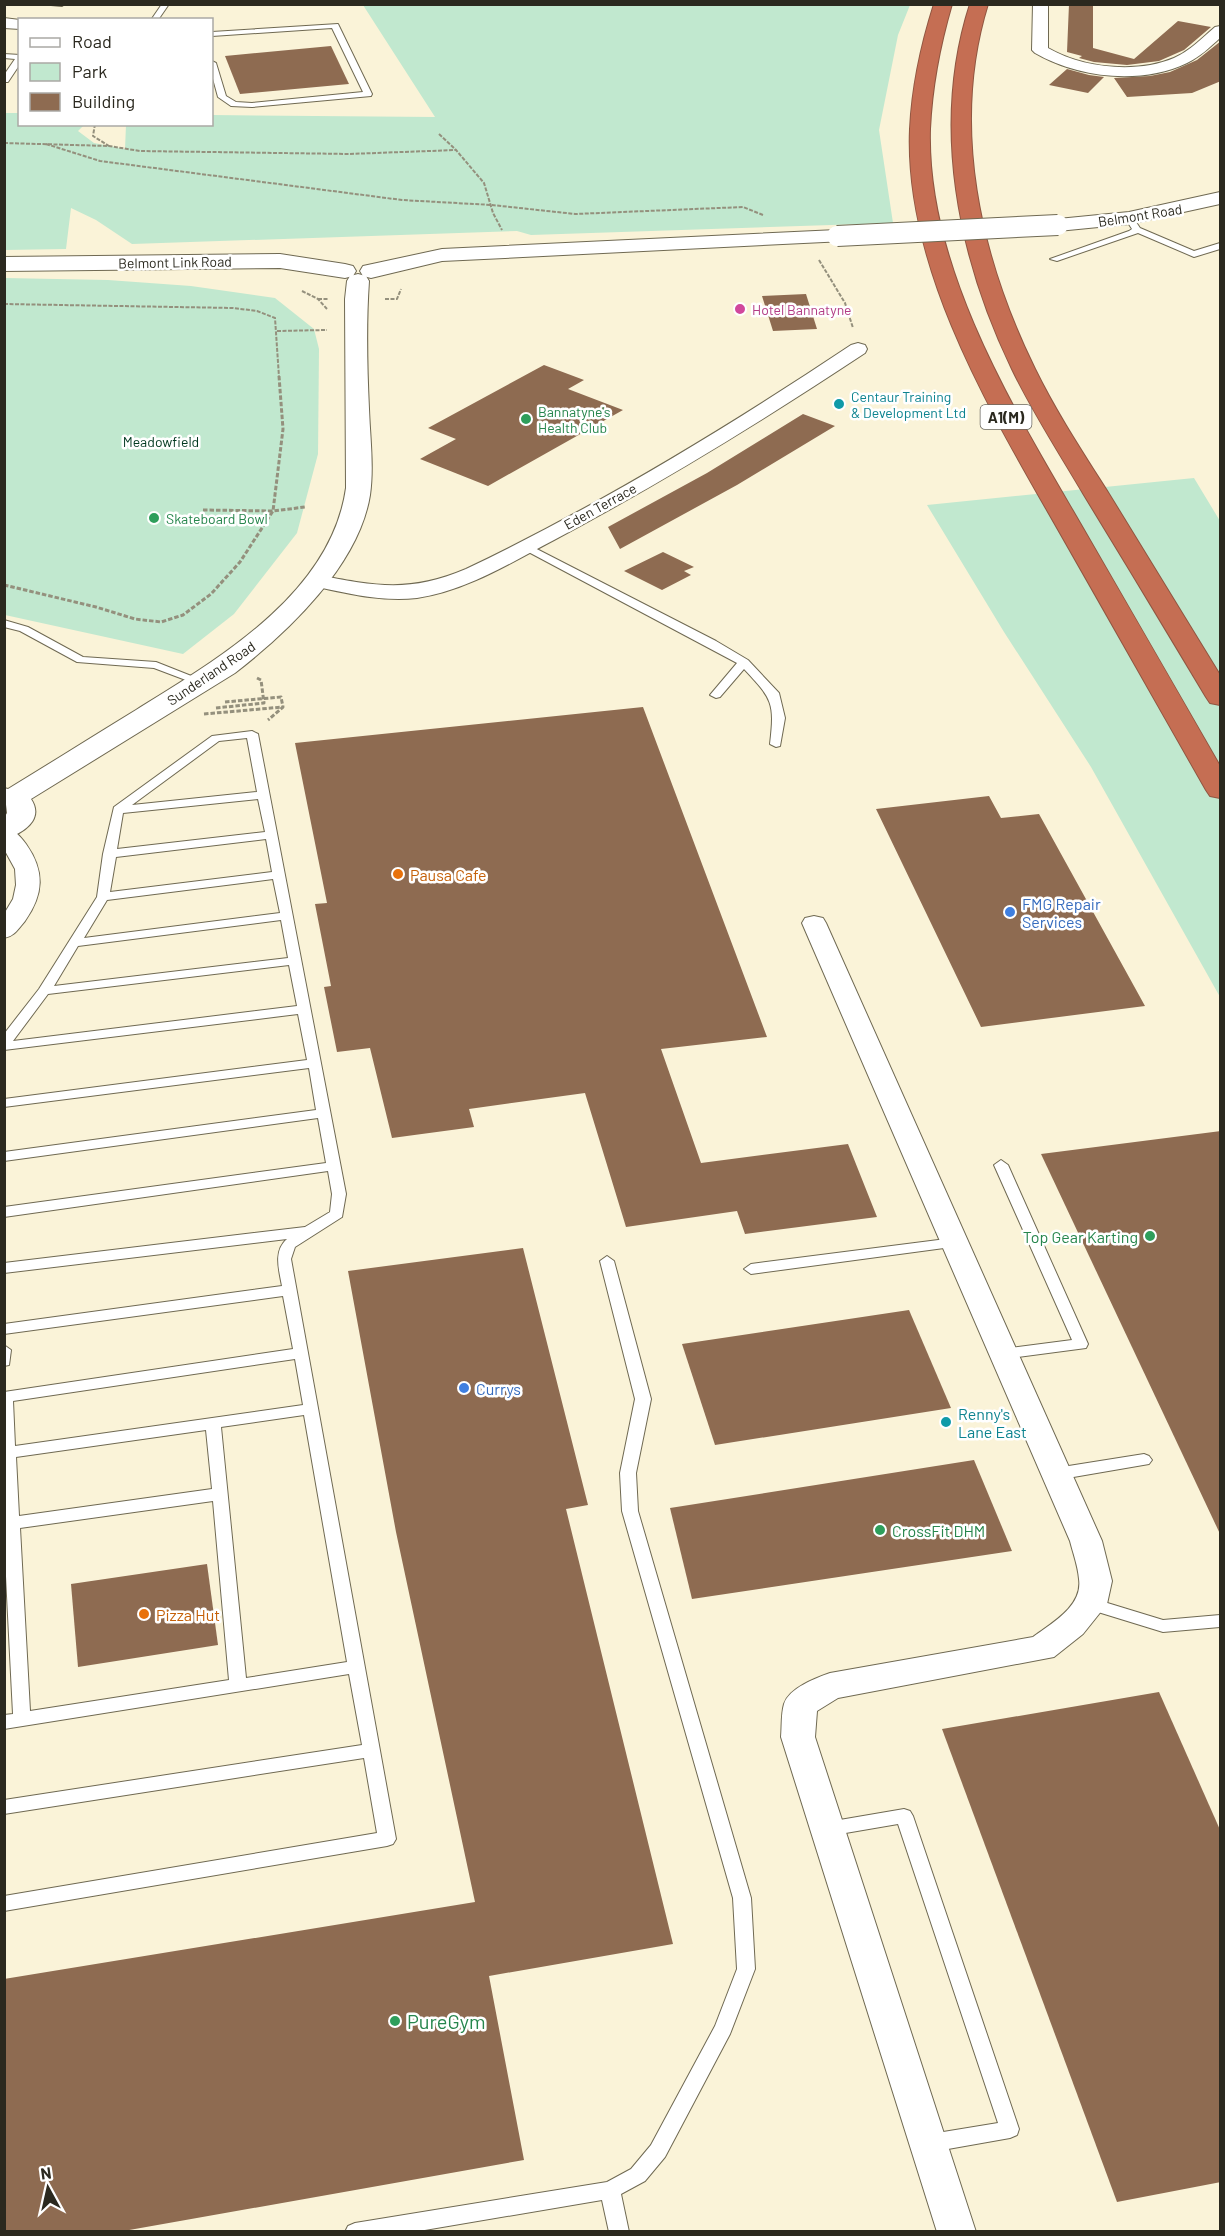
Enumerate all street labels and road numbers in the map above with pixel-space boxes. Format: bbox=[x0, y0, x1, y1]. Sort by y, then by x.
street label: Belmont Road bbox=[1097, 200, 1183, 230]
street label: Belmont Link Road bbox=[118, 253, 232, 271]
road number: A1(M) bbox=[980, 405, 1032, 429]
street label: Eden Terrace bbox=[561, 479, 639, 533]
street label: Sunderland Road bbox=[164, 637, 258, 709]

